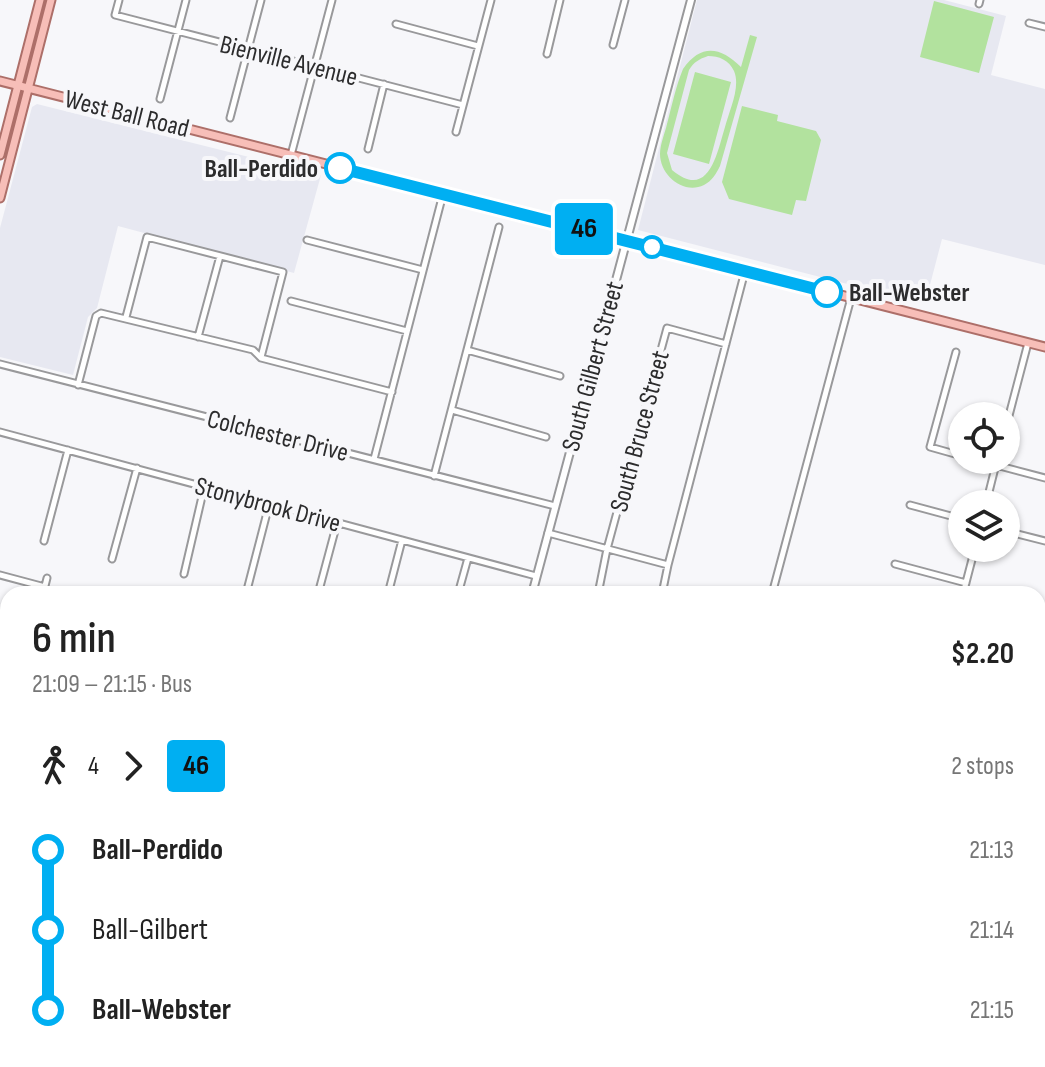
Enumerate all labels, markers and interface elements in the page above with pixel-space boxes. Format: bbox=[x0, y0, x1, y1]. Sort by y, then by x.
street label: Bienville Avenue bbox=[217, 29, 361, 94]
street label: West Ball Road bbox=[61, 84, 192, 145]
marker: Ball-Perdido bbox=[325, 153, 355, 183]
place label: Ball-Perdido bbox=[204, 154, 318, 185]
line badge: 46 bbox=[548, 203, 620, 255]
text: 46 bbox=[571, 212, 597, 245]
unlabelled marker bbox=[641, 236, 663, 258]
marker: Ball-Webster bbox=[812, 277, 842, 307]
street label: South Gilbert Street bbox=[556, 278, 631, 455]
place label: Ball-Webster bbox=[849, 278, 970, 309]
street label: South Bruce Street bbox=[604, 347, 677, 515]
map controls bbox=[948, 402, 1020, 562]
button: locate bbox=[948, 402, 1020, 474]
street label: Colchester Drive bbox=[204, 404, 351, 469]
street label: Stonybrook Drive bbox=[191, 471, 344, 540]
button: layers bbox=[948, 490, 1020, 562]
text: 6 min bbox=[32, 612, 116, 665]
text: $2.20 bbox=[951, 636, 1014, 672]
text: 21:09 – 21:15 · Bus bbox=[32, 669, 192, 700]
icon: walk bbox=[32, 744, 76, 788]
icon: forward bbox=[111, 744, 155, 788]
text: 46 bbox=[183, 749, 209, 782]
text: 4 bbox=[88, 751, 99, 782]
text: 2 stops bbox=[951, 751, 1014, 782]
text: Ball-Perdido bbox=[92, 832, 223, 868]
text: 21:13 bbox=[969, 835, 1014, 866]
text: Ball-Gilbert bbox=[92, 912, 208, 948]
text: 21:14 bbox=[969, 915, 1014, 946]
text: Ball-Webster bbox=[92, 992, 231, 1028]
text: 21:15 bbox=[970, 995, 1014, 1026]

